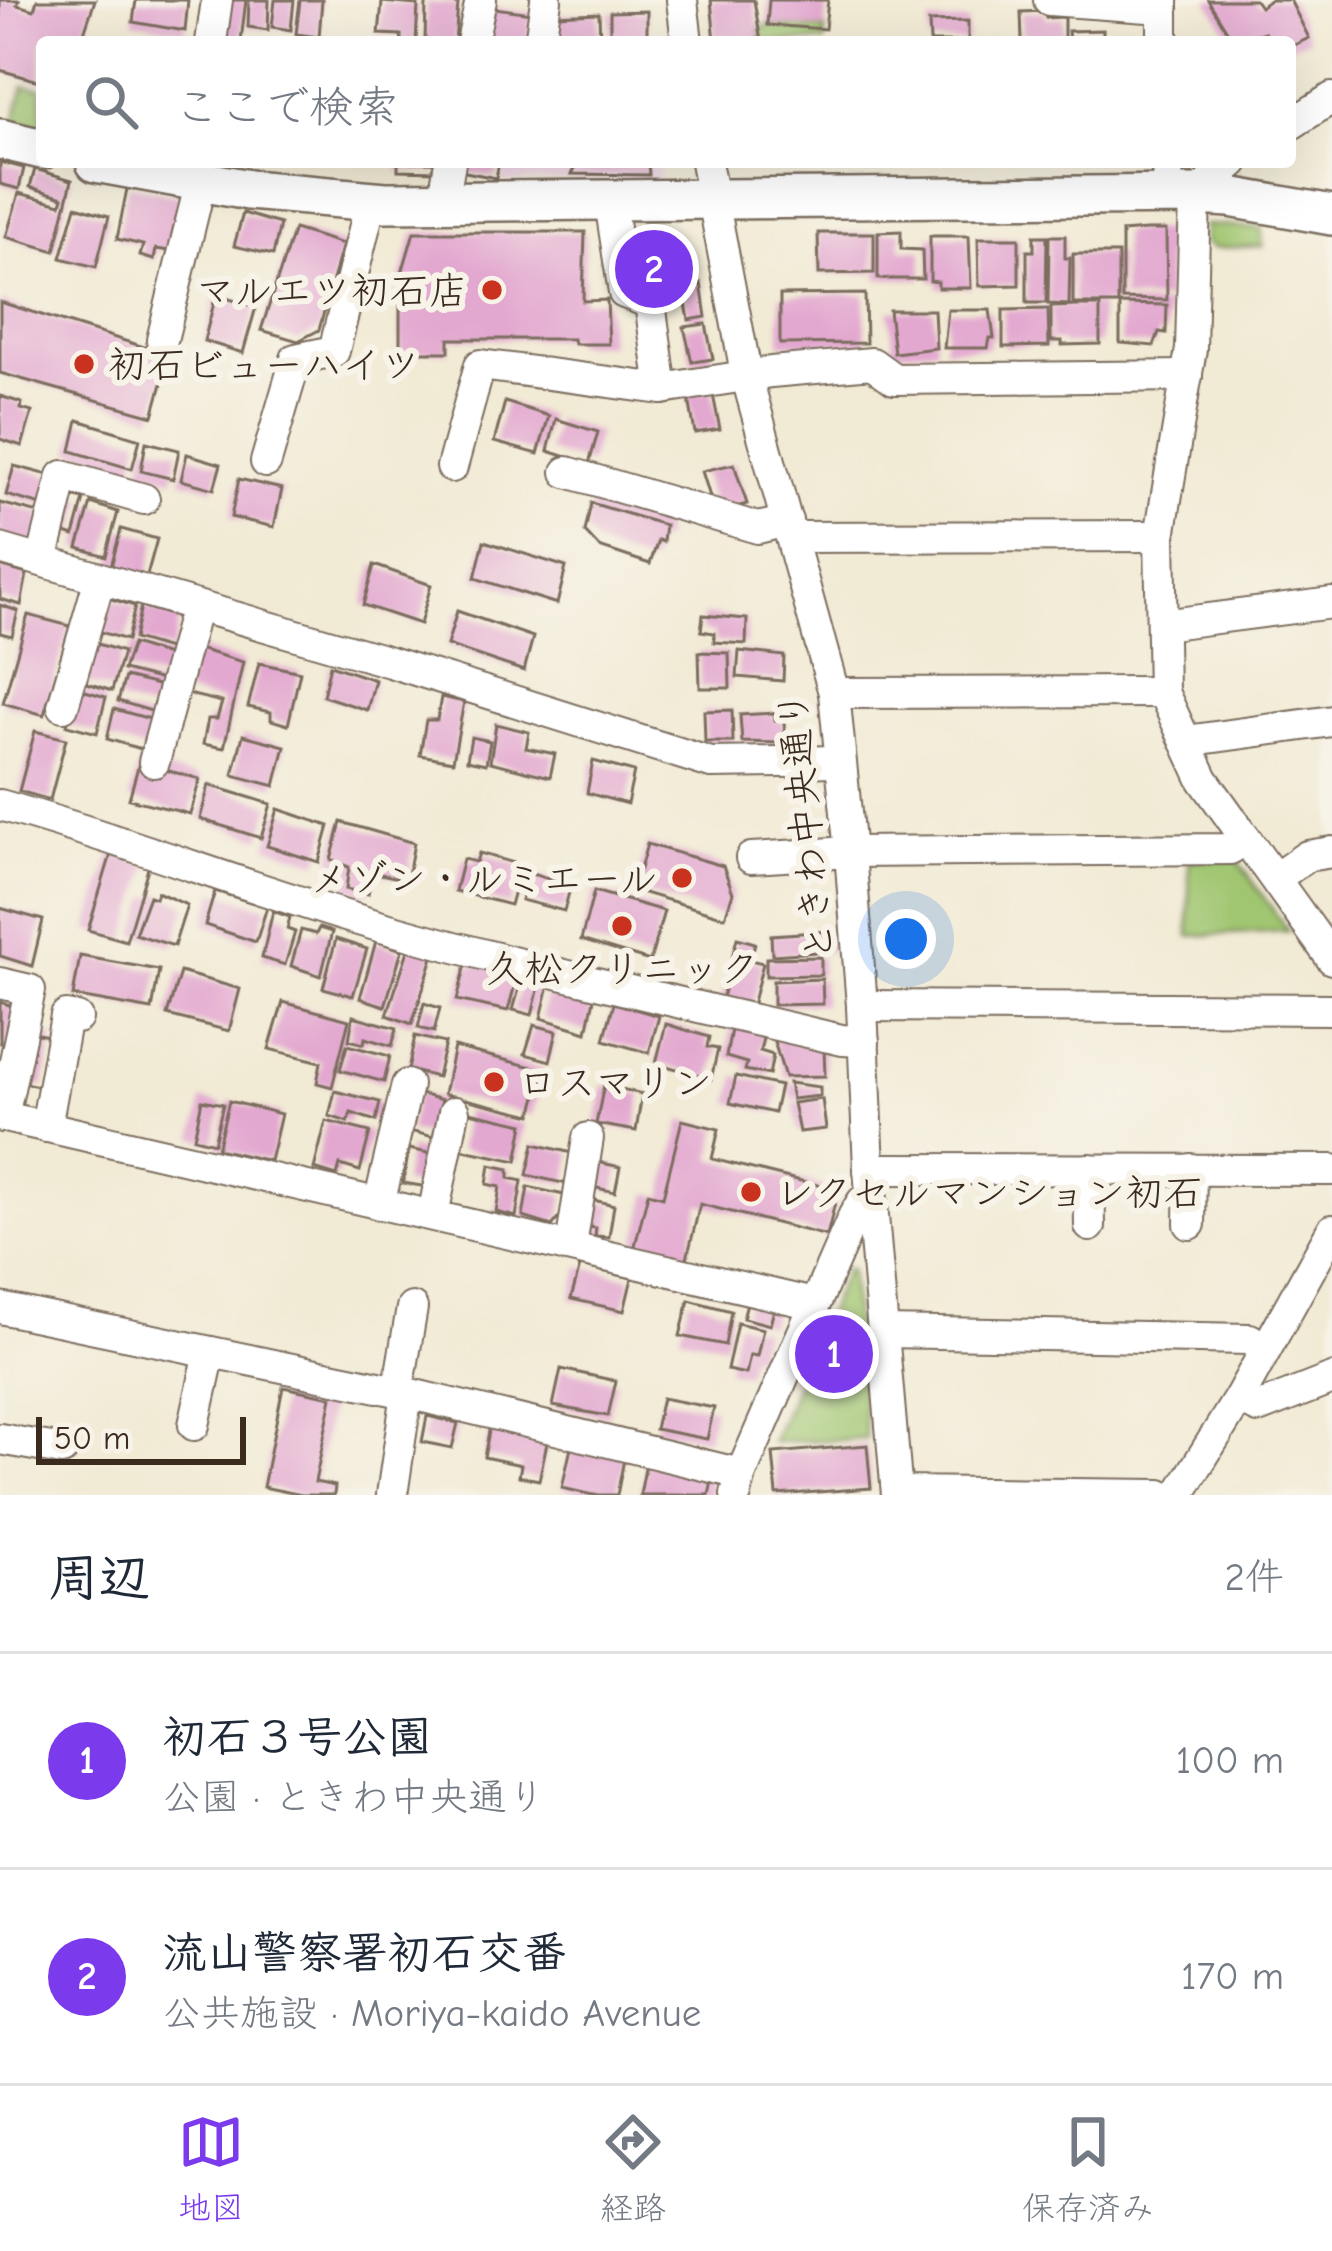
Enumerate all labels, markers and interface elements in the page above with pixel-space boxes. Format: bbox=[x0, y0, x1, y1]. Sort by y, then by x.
search box bbox=[36, 36, 1296, 168]
icon: search bbox=[78, 69, 144, 135]
text: ここで検索 bbox=[174, 81, 399, 133]
pin: 2 bbox=[615, 224, 693, 314]
place label: マルエツ初石店 bbox=[196, 269, 468, 314]
marker: マルエツ初石店 bbox=[479, 277, 505, 303]
place label: 初石ビューハイツ bbox=[108, 343, 420, 388]
marker: 初石ビューハイツ bbox=[71, 351, 97, 377]
street label: ときわ中央通り bbox=[770, 688, 843, 964]
place label: メゾン・ルミエール bbox=[309, 857, 658, 902]
marker: メゾン・ルミエール bbox=[669, 865, 695, 891]
your location bbox=[876, 909, 936, 969]
marker: 久松クリニック bbox=[609, 913, 635, 939]
place label: 久松クリニック bbox=[485, 947, 759, 992]
place label: ロスマリン bbox=[518, 1061, 712, 1106]
marker: ロスマリン bbox=[481, 1069, 507, 1095]
place label: レクセルマンション初石 bbox=[775, 1171, 1203, 1216]
marker: レクセルマンション初石 bbox=[738, 1179, 764, 1205]
pin: 1 bbox=[795, 1309, 873, 1399]
scale bar bbox=[36, 1411, 246, 1464]
text: 50 m bbox=[54, 1419, 130, 1457]
text: 周辺 bbox=[48, 1549, 150, 1608]
text: 2件 bbox=[1225, 1555, 1284, 1600]
text: 初石３号公園 bbox=[162, 1711, 432, 1763]
text: 1 bbox=[79, 1738, 95, 1783]
text: 100 m bbox=[1176, 1738, 1284, 1783]
text: 公園 · ときわ中央通り bbox=[162, 1775, 546, 1820]
text: 流山警察署初石交番 bbox=[162, 1927, 567, 1979]
text: 2 bbox=[77, 1954, 97, 1999]
text: 170 m bbox=[1181, 1954, 1284, 1999]
text: 公共施設 · Moriya-kaido Avenue bbox=[162, 1991, 701, 2036]
tab: 地図 bbox=[178, 2109, 244, 2229]
tab: 経路 bbox=[600, 2109, 666, 2229]
tab: 保存済み bbox=[1022, 2109, 1154, 2229]

